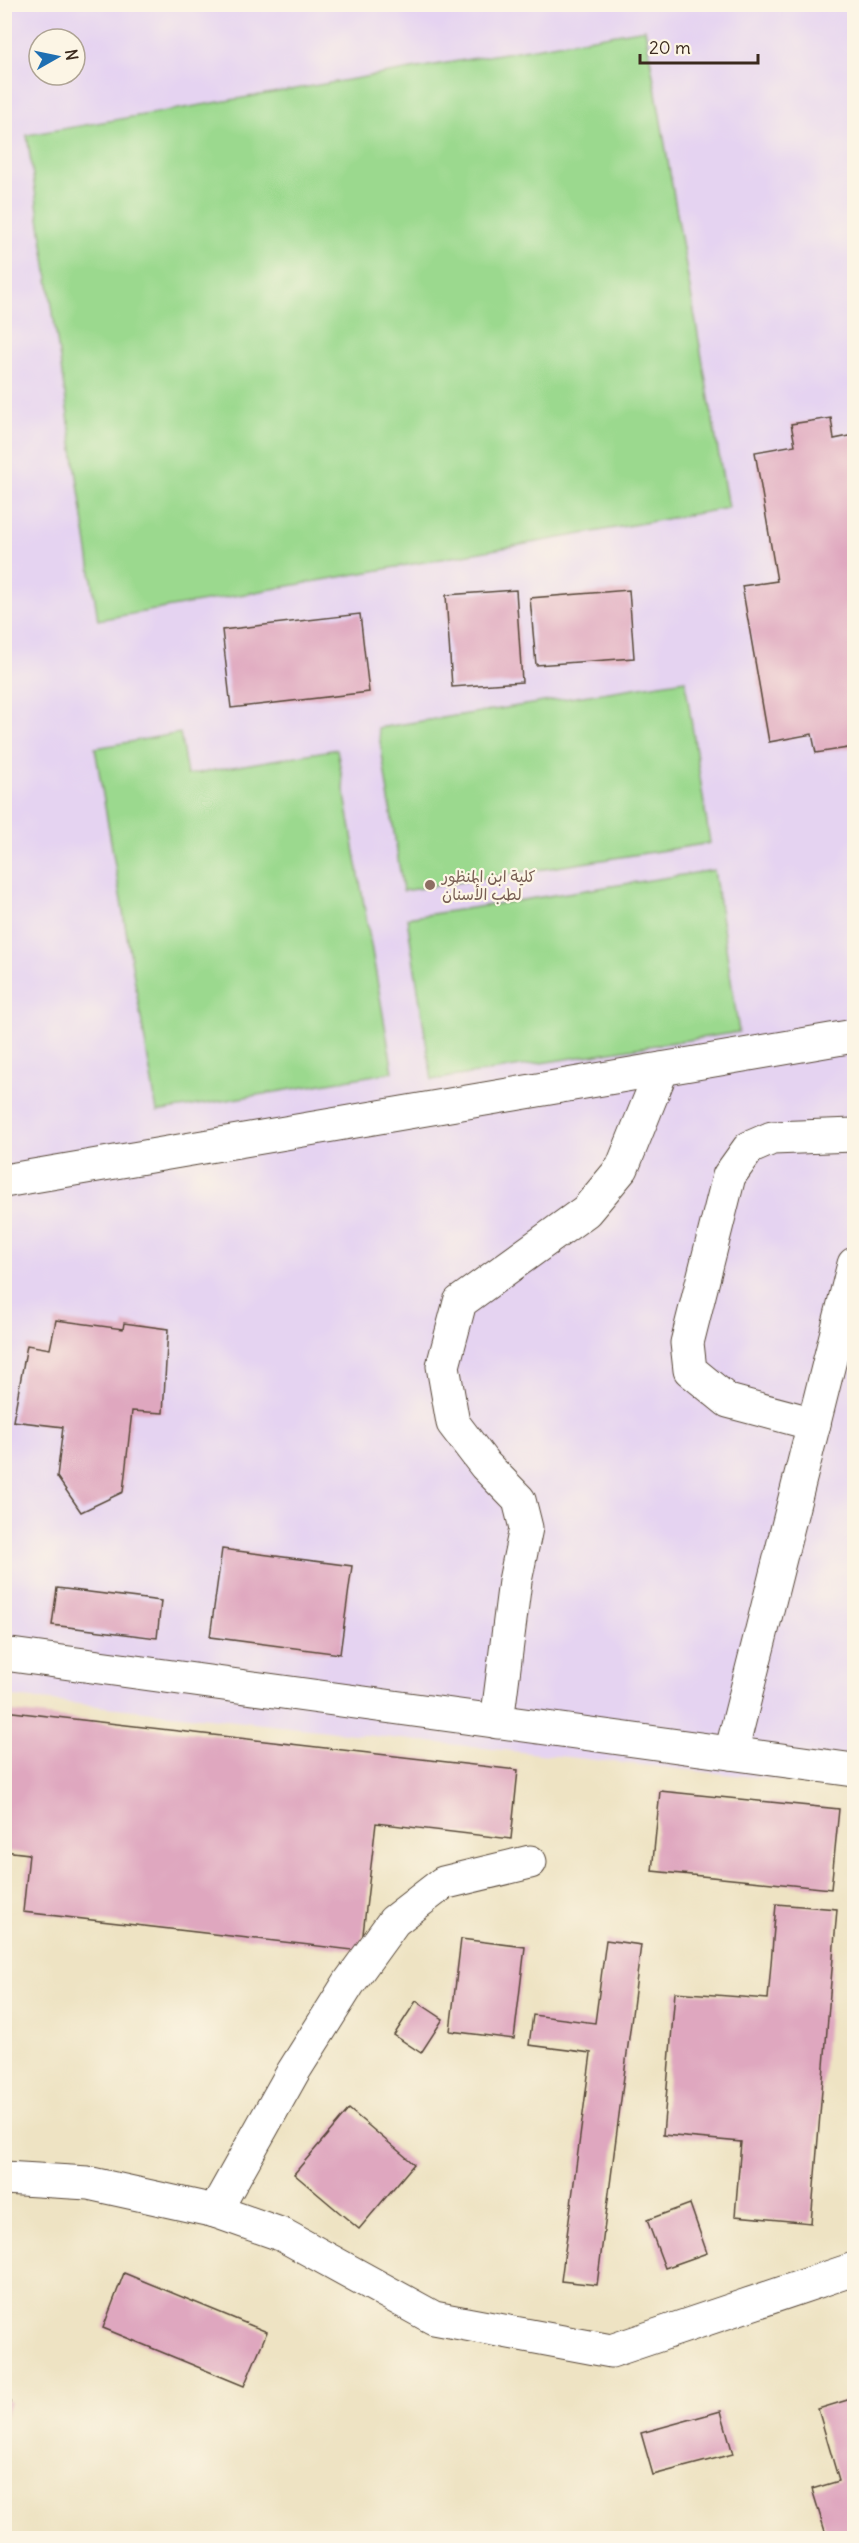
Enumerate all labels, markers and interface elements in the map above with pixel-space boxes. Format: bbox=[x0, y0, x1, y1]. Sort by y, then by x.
north arrow bbox=[27, 27, 87, 87]
scale bar bbox=[640, 27, 758, 65]
text: 20 m bbox=[649, 36, 691, 59]
text: N bbox=[61, 48, 83, 62]
place label: كلية ابن المنظور لطب الأسنان bbox=[440, 866, 536, 904]
marker: كلية ابن المنظور لطب الأسنان bbox=[423, 878, 437, 892]

